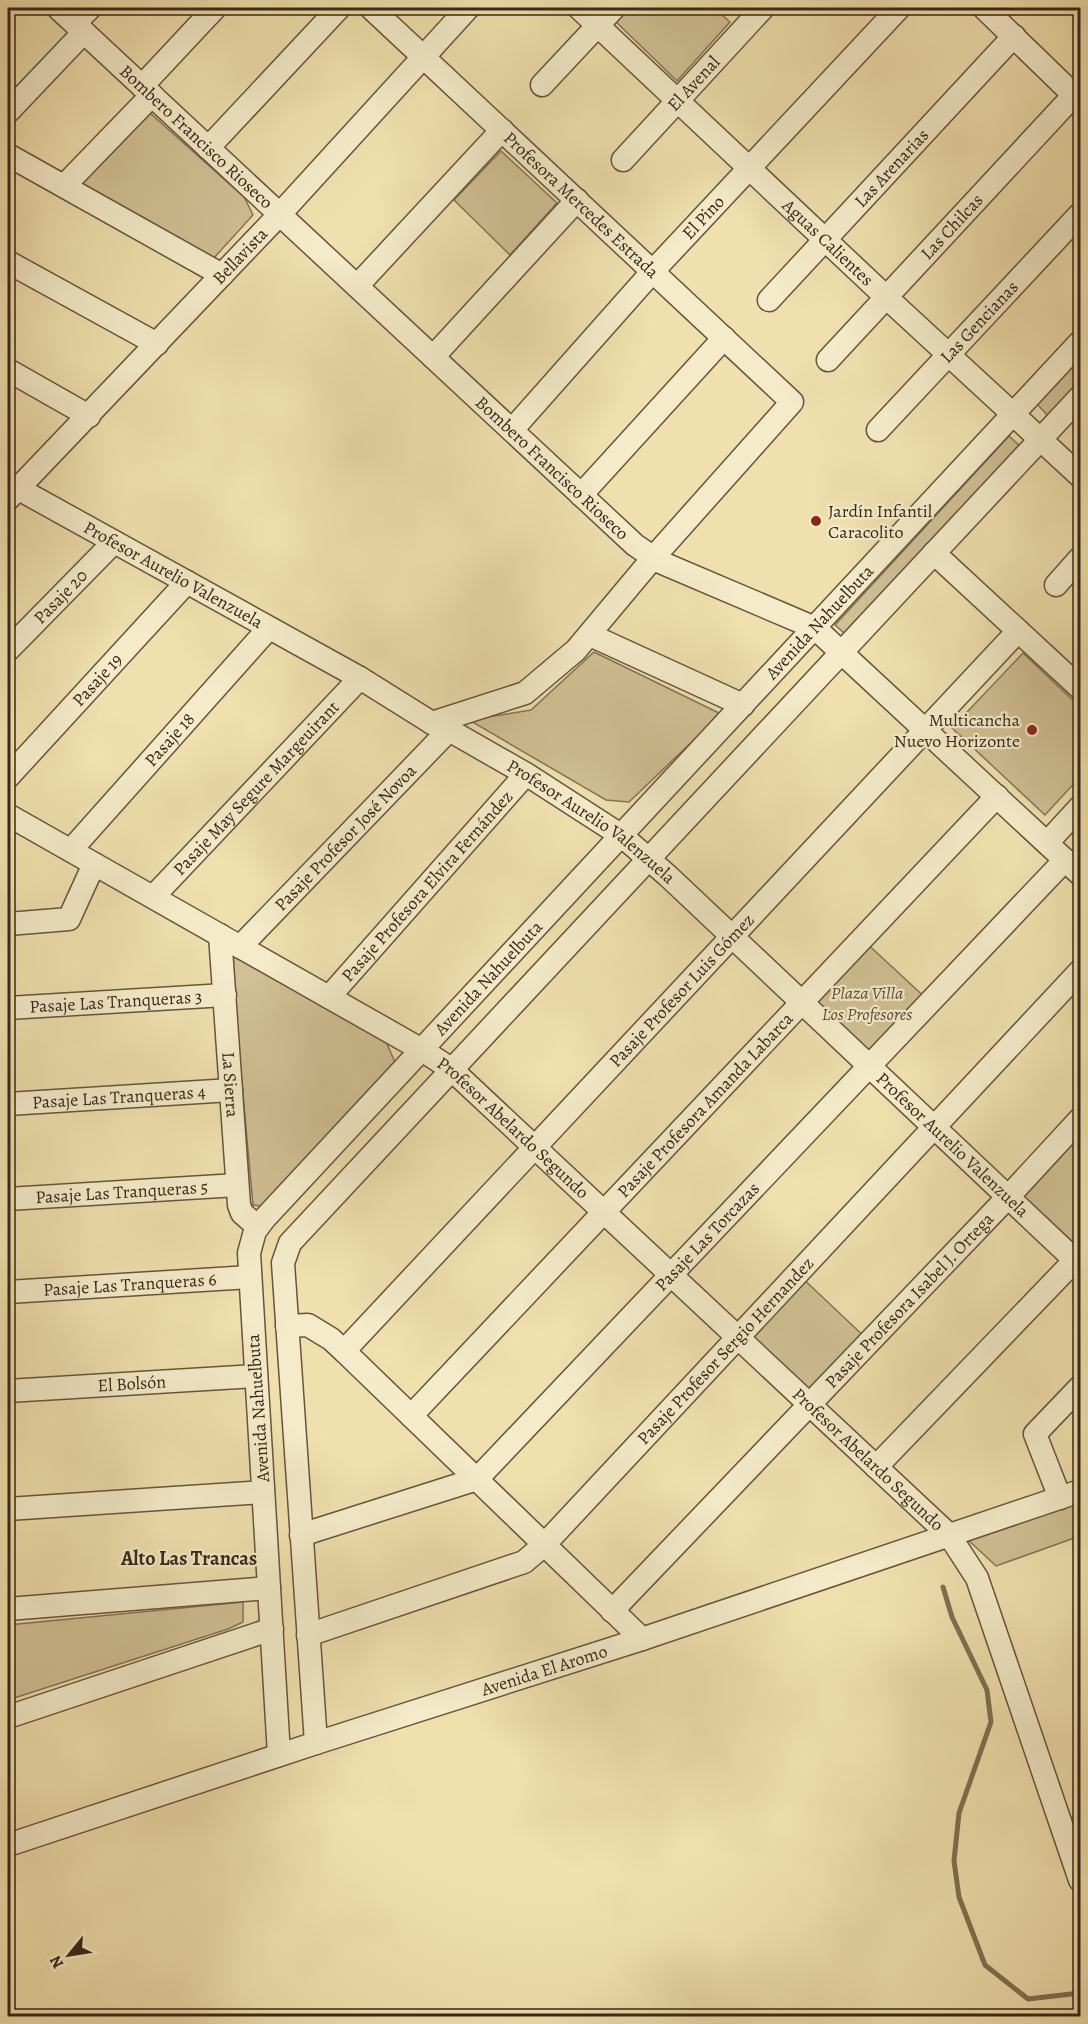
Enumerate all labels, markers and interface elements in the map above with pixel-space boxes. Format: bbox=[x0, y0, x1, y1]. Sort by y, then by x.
street label: El Avenal bbox=[662, 50, 725, 116]
street label: Bombero Francisco Rioseco bbox=[114, 59, 278, 214]
street label: Las Arenarias bbox=[849, 124, 934, 213]
street label: Profesora Mercedes Estrada bbox=[498, 126, 665, 284]
street label: Las Chilcas bbox=[915, 188, 988, 265]
street label: El Pino bbox=[677, 190, 730, 245]
street label: Aguas Calientes bbox=[777, 193, 879, 291]
street label: Bellavista bbox=[207, 222, 273, 290]
street label: Las Gencianas bbox=[935, 276, 1024, 368]
street label: Bombero Francisco Rioseco bbox=[470, 391, 634, 545]
place label: Jardín Infantil Caracolito bbox=[828, 499, 933, 544]
marker: Jardín Infantil Caracolito bbox=[809, 514, 823, 528]
street label: Profesor Aurelio Valenzuela bbox=[79, 515, 268, 634]
street label: Avenida Nahuelbuta bbox=[759, 559, 879, 685]
street label: Pasaje 20 bbox=[28, 564, 93, 629]
street label: Pasaje 19 bbox=[67, 648, 128, 711]
street label: Pasaje May Segure Margeuirant bbox=[168, 695, 344, 881]
street label: Pasaje 18 bbox=[139, 707, 200, 772]
place label: Multicancha Nuevo Horizonte bbox=[894, 708, 1021, 753]
marker: Multicancha Nuevo Horizonte bbox=[1025, 723, 1039, 737]
street label: Profesor Aurelio Valenzuela bbox=[502, 754, 681, 889]
street label: Pasaje Profesor José Novoa bbox=[269, 759, 422, 916]
street label: Pasaje Profesora Elvira Fernández bbox=[336, 785, 518, 987]
street label: Pasaje Profesor Luis Gómez bbox=[604, 908, 760, 1072]
street label: Avenida Nahuelbuta bbox=[428, 915, 548, 1041]
park label: Plaza Villa Los Profesores bbox=[822, 981, 912, 1026]
street label: Pasaje Las Tranqueras 3 bbox=[29, 984, 203, 1019]
street label: Pasaje Profesora Amanda Labarca bbox=[612, 1007, 799, 1203]
street label: La Sierra bbox=[216, 1051, 245, 1119]
street label: Profesor Abelardo Segundo bbox=[432, 1051, 594, 1204]
street label: Profesor Aurelio Valenzuela bbox=[871, 1067, 1035, 1223]
street label: Pasaje Las Tranqueras 4 bbox=[31, 1080, 206, 1114]
street label: Pasaje Las Tranqueras 5 bbox=[35, 1175, 209, 1209]
street label: Pasaje Las Torcazas bbox=[650, 1177, 765, 1296]
street label: Pasaje Profesora Isabel J. Ortega bbox=[819, 1207, 999, 1393]
street label: Pasaje Profesor Sergio Hernandez bbox=[632, 1252, 819, 1450]
street label: Pasaje Las Tranqueras 6 bbox=[42, 1267, 217, 1302]
street label: Avenida Nahuelbuta bbox=[241, 1332, 275, 1484]
street label: El Bolsón bbox=[97, 1369, 167, 1398]
street label: Profesor Abelardo Segundo bbox=[787, 1382, 949, 1536]
district label: Alto Las Trancas bbox=[120, 1545, 257, 1572]
street label: Avenida El Aromo bbox=[477, 1639, 610, 1702]
north arrow bbox=[39, 1925, 99, 1985]
text: N bbox=[44, 1951, 69, 1973]

